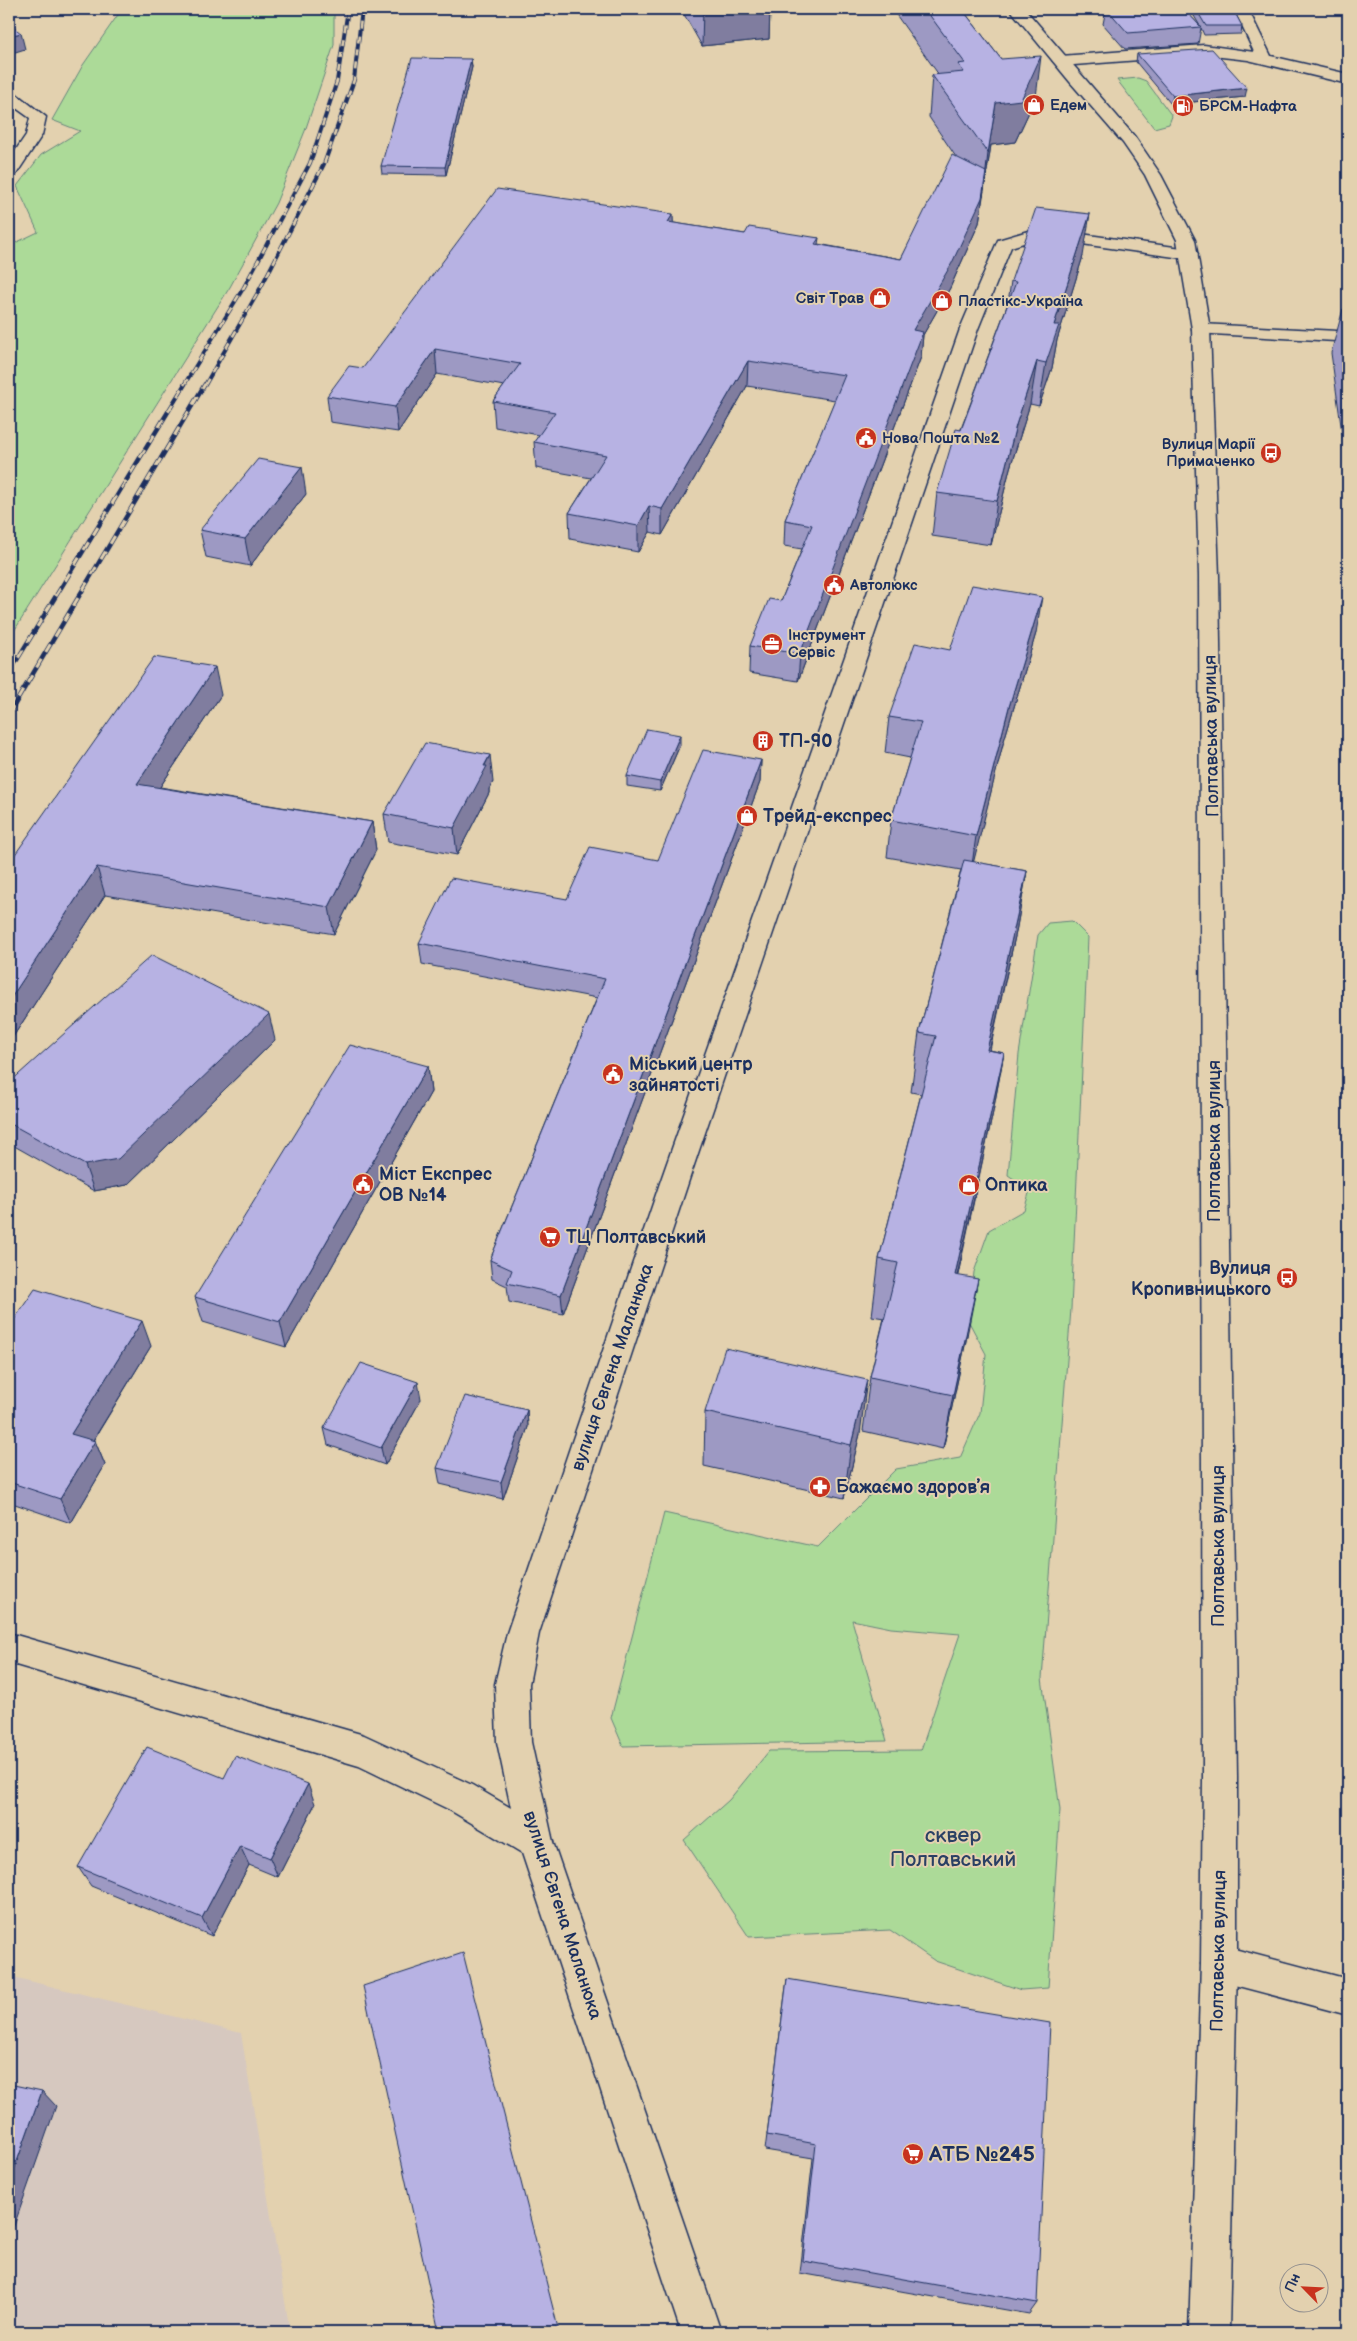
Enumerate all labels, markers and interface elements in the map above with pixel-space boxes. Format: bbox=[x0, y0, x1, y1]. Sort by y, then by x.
shop icon: Едем bbox=[1022, 93, 1046, 117]
fuel station icon: БРСМ-Нафта bbox=[1171, 94, 1195, 118]
place label: Едем bbox=[1050, 96, 1087, 115]
place label: БРСМ-Нафта bbox=[1199, 97, 1297, 116]
shop icon: Світ Трав bbox=[868, 286, 892, 310]
place label: Світ Трав bbox=[796, 289, 864, 308]
shop icon: Пластікс-Україна bbox=[930, 289, 954, 313]
place label: Пластікс-Україна bbox=[958, 292, 1083, 311]
public building icon: Нова Пошта №2 bbox=[854, 426, 878, 450]
place label: Нова Пошта №2 bbox=[882, 429, 999, 448]
place label: Вулиця Марії Примаченко bbox=[1162, 435, 1256, 471]
bus stop icon: Вулиця Марії Примаченко bbox=[1259, 441, 1283, 465]
public building icon: Автолюкс bbox=[822, 573, 846, 597]
place label: Автолюкс bbox=[849, 576, 918, 595]
place label: Інструмент Сервіс bbox=[788, 626, 867, 662]
office icon: Інструмент Сервіс bbox=[760, 632, 784, 656]
street label: Полтавська вулиця bbox=[1200, 655, 1223, 817]
building icon: ТП-90 bbox=[751, 729, 775, 753]
place label: ТП-90 bbox=[779, 731, 832, 752]
shop icon: Трейд-експрес bbox=[735, 804, 759, 828]
place label: Трейд-експрес bbox=[763, 806, 892, 827]
place label: Міський центр зайнятості bbox=[629, 1054, 753, 1096]
street label: Полтавська вулиця bbox=[1204, 1060, 1225, 1222]
public building icon: Міський центр зайнятості bbox=[601, 1062, 625, 1086]
place label: Міст Експрес ОВ №14 bbox=[379, 1164, 492, 1206]
public building icon: Міст Експрес ОВ №14 bbox=[351, 1172, 375, 1196]
shop icon: Оптика bbox=[957, 1173, 981, 1197]
place label: Оптика bbox=[985, 1175, 1048, 1196]
supermarket icon: ТЦ Полтавський bbox=[538, 1225, 562, 1249]
place label: ТЦ Полтавський bbox=[566, 1227, 706, 1248]
place label: Вулиця Кропивницького bbox=[1131, 1258, 1271, 1300]
street label: вулиця Євгена Маланюка bbox=[567, 1260, 658, 1474]
bus stop icon: Вулиця Кропивницького bbox=[1275, 1266, 1299, 1290]
street label: Полтавська вулиця bbox=[1208, 1465, 1229, 1627]
pharmacy icon: Бажаємо здоровʼя bbox=[808, 1475, 832, 1499]
place label: Бажаємо здоровʼя bbox=[836, 1477, 990, 1498]
street label: вулиця Євгена Маланюка bbox=[519, 1808, 606, 2022]
park label: сквер Полтавський bbox=[890, 1823, 1016, 1872]
street label: Полтавська вулиця bbox=[1207, 1870, 1230, 2032]
supermarket icon: АТБ №245 bbox=[901, 2142, 925, 2166]
place label: АТБ №245 bbox=[928, 2142, 1035, 2167]
north arrow bbox=[1280, 2264, 1330, 2314]
text: Пн bbox=[1281, 2271, 1304, 2295]

